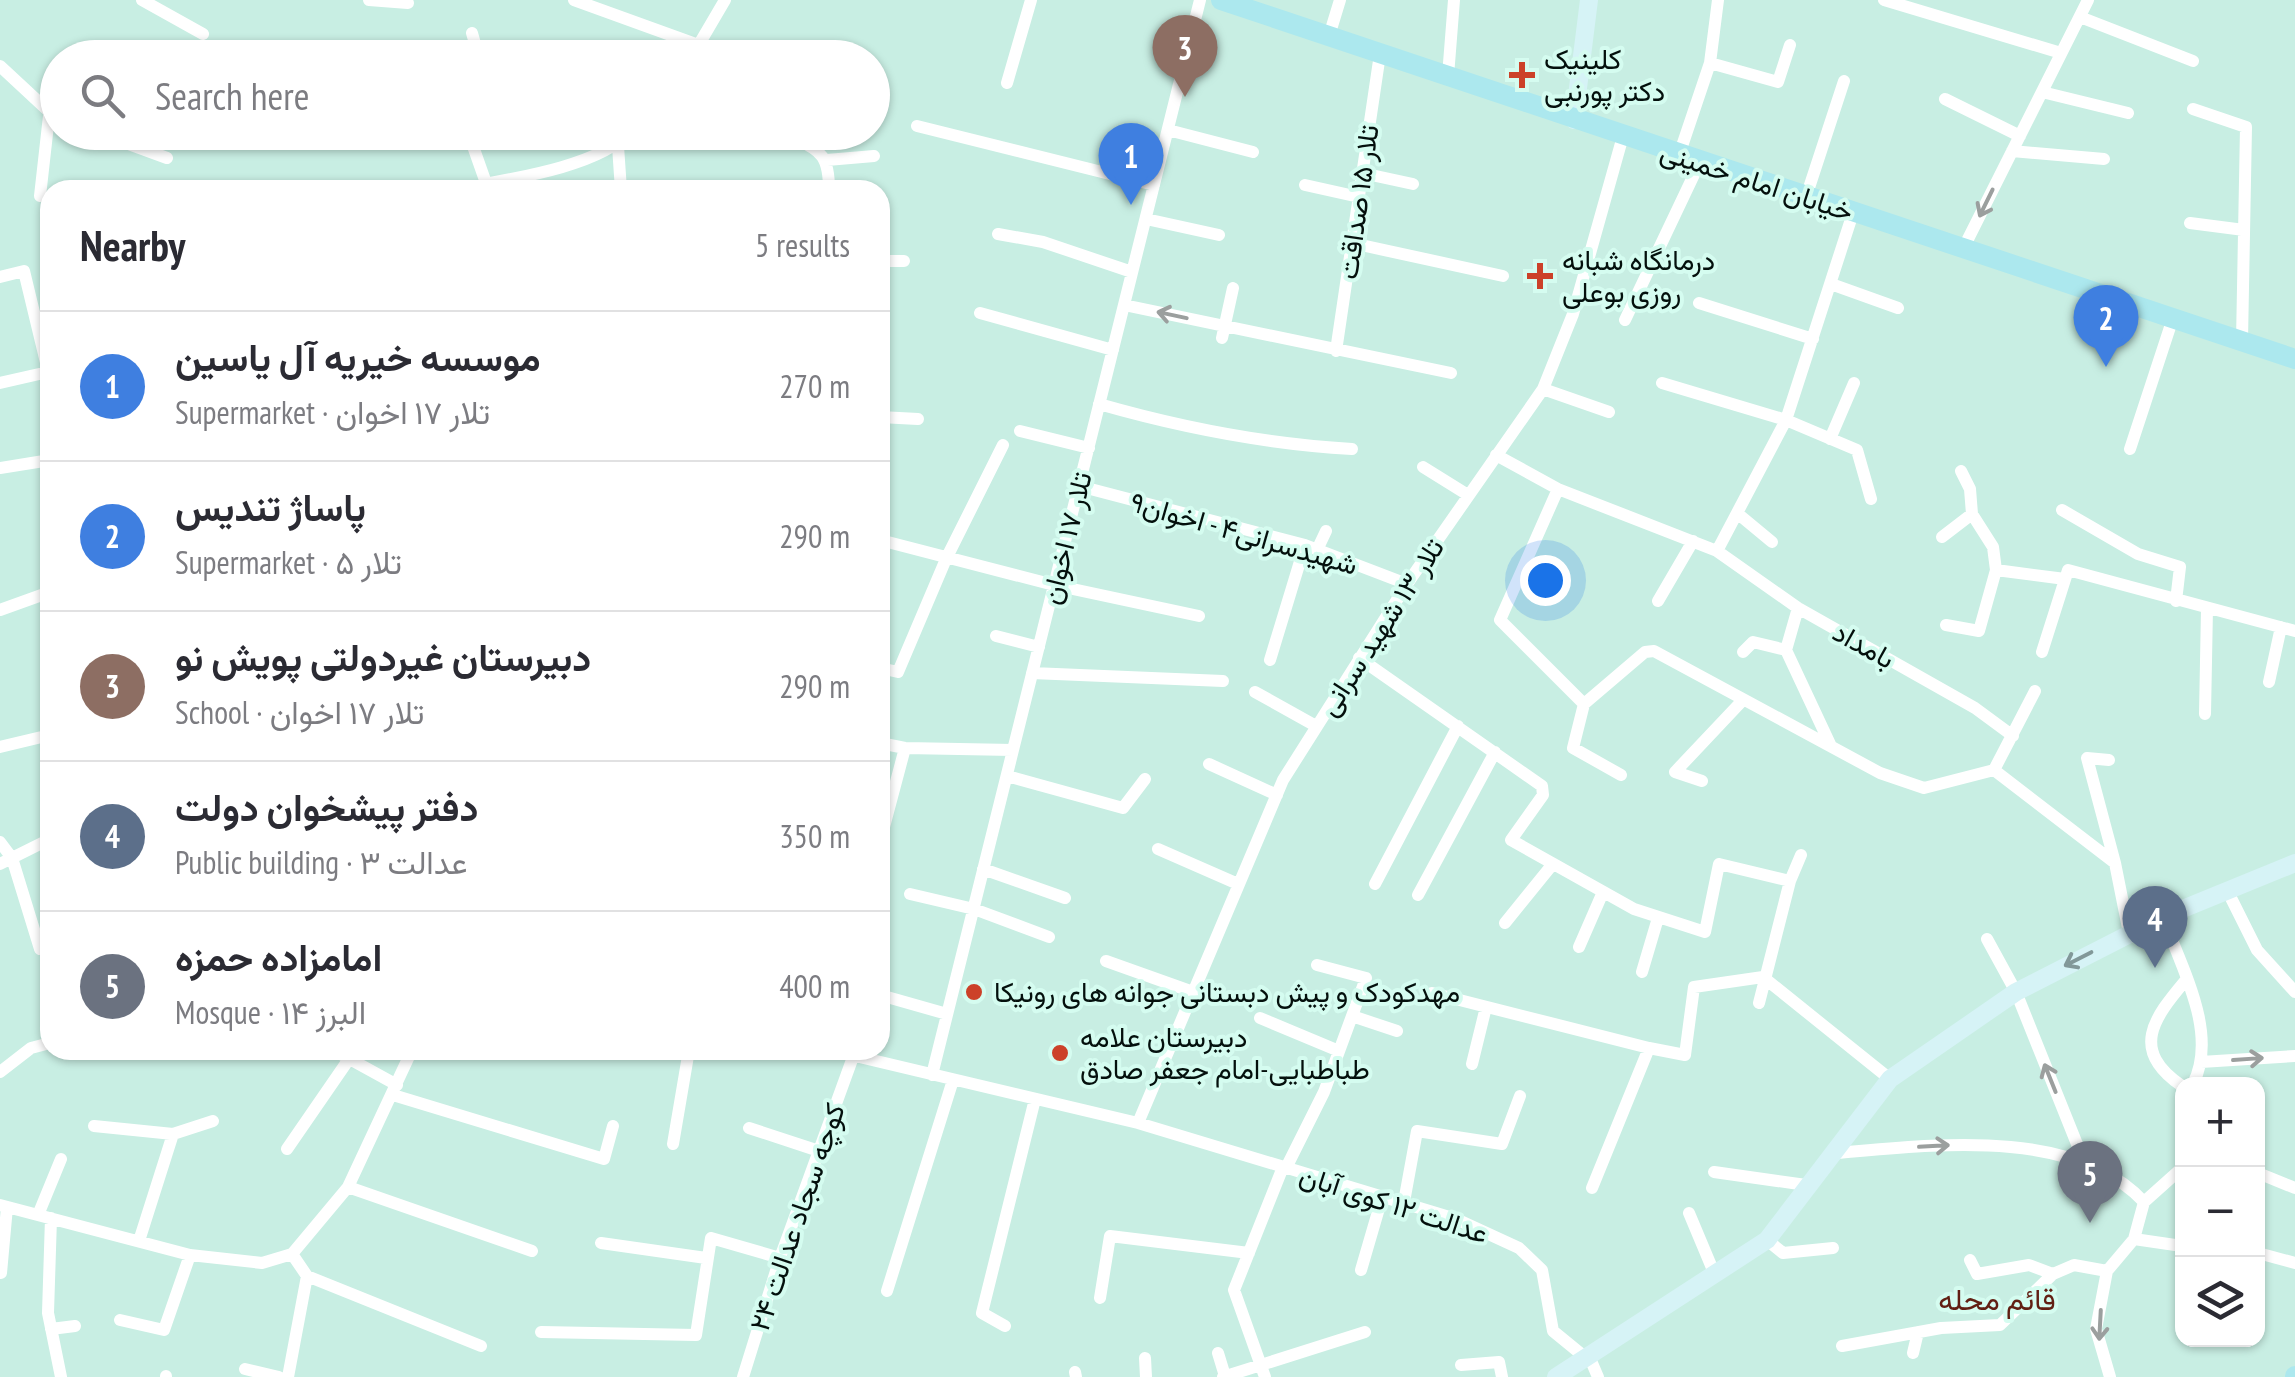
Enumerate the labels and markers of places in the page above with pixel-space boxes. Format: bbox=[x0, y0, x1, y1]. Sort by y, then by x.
pin: 3 bbox=[1152, 14, 1218, 97]
place label: کلینیک دکتر پورنبی bbox=[1544, 40, 1665, 110]
marker: کلینیک دکتر پورنبی bbox=[1509, 62, 1535, 88]
pin: 1 bbox=[1098, 122, 1164, 205]
place label: درمانگاه شبانه روزی بوعلی bbox=[1562, 241, 1715, 310]
marker: درمانگاه شبانه روزی بوعلی bbox=[1527, 263, 1553, 289]
pin: 2 bbox=[2074, 284, 2138, 367]
pin: 4 bbox=[2122, 886, 2188, 968]
place label: مهدکودک و پیش دبستانی جوانه های رونیکا bbox=[994, 973, 1460, 1011]
marker: مهدکودک و پیش دبستانی جوانه های رونیکا bbox=[963, 981, 985, 1003]
place label: دبیرستان علامه طباطبایی-امام جعفر صادق bbox=[1080, 1018, 1370, 1088]
marker: دبیرستان علامه طباطبایی-امام جعفر صادق bbox=[1049, 1042, 1071, 1064]
pin: 5 bbox=[2058, 1140, 2122, 1223]

